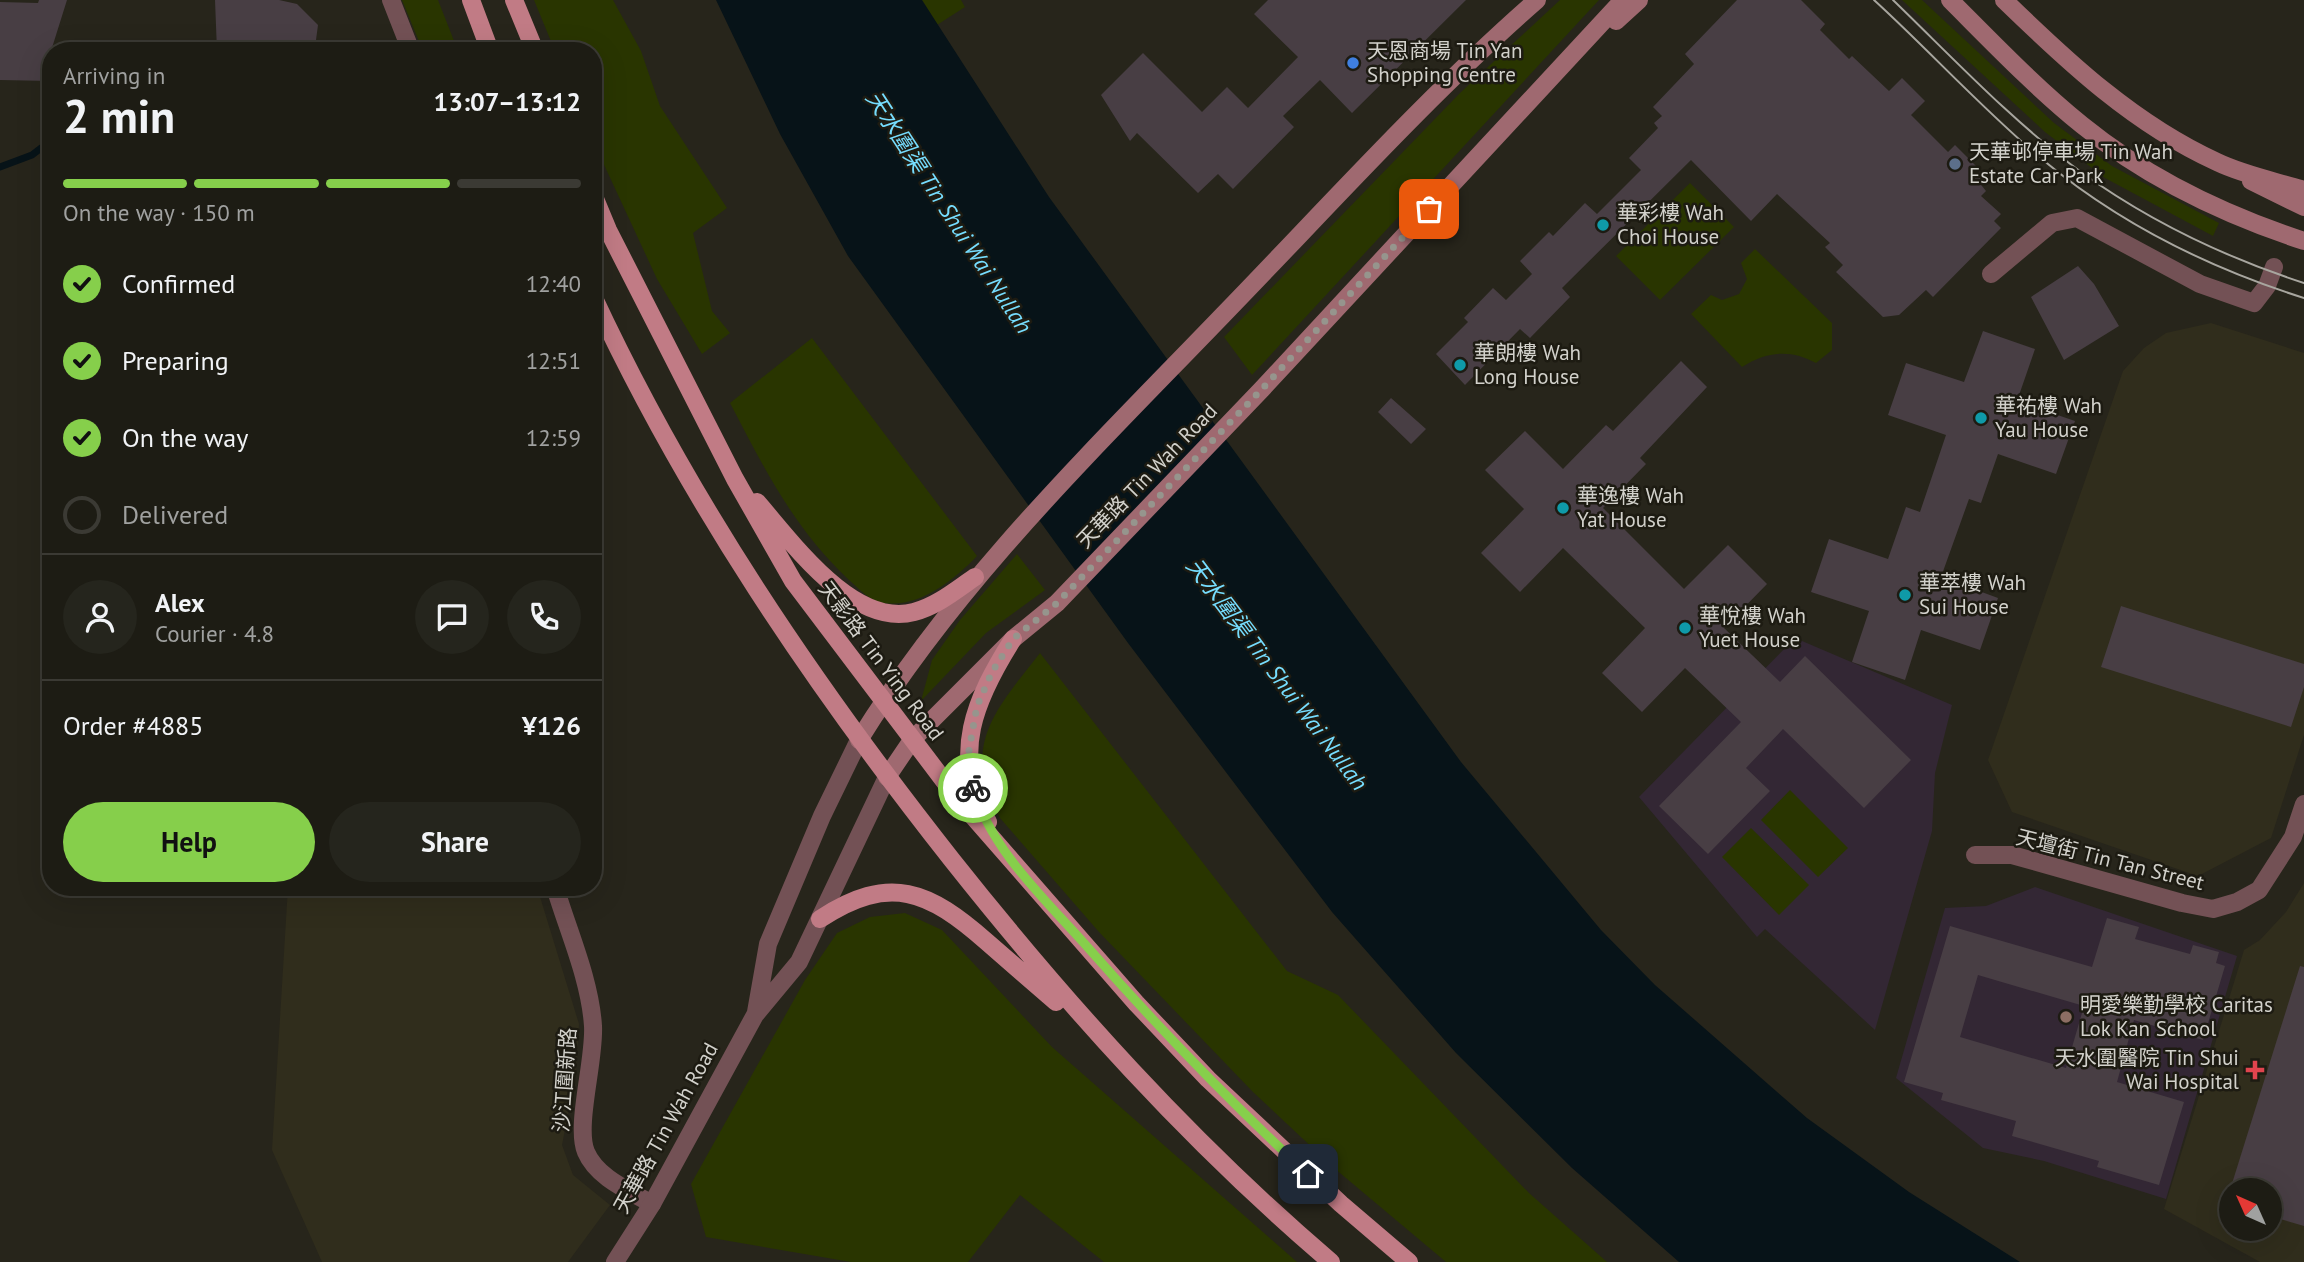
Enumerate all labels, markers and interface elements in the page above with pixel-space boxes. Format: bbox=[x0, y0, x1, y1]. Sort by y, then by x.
place label: 天恩商場 Tin Yan Shopping Centre bbox=[1367, 37, 1522, 88]
marker: 天恩商場 Tin Yan Shopping Centre bbox=[1345, 55, 1361, 71]
text: Arriving in bbox=[63, 61, 165, 90]
text: 13:07–13:12 bbox=[434, 85, 581, 118]
water label: 天水圍渠 Tin Shui Wai Nullah bbox=[860, 85, 1039, 339]
text: 2 min bbox=[63, 86, 175, 146]
place label: 天華邨停車場 Tin Wah Estate Car Park bbox=[1969, 138, 2173, 189]
marker: 天華邨停車場 Tin Wah Estate Car Park bbox=[1947, 156, 1963, 172]
pin bbox=[1399, 179, 1459, 239]
icon: bag bbox=[1410, 190, 1448, 228]
text: On the way · 150 m bbox=[63, 198, 255, 227]
place label: 華彩樓 Wah Choi House bbox=[1617, 199, 1724, 250]
marker: 華彩樓 Wah Choi House bbox=[1595, 217, 1611, 233]
icon: check bbox=[63, 265, 101, 303]
text: Confirmed bbox=[122, 267, 235, 300]
text: 12:40 bbox=[526, 269, 581, 298]
place label: 華朗樓 Wah Long House bbox=[1474, 339, 1581, 390]
icon: check bbox=[63, 342, 101, 380]
text: Preparing bbox=[122, 344, 229, 377]
text: 12:51 bbox=[526, 346, 581, 375]
marker: 華朗樓 Wah Long House bbox=[1452, 357, 1468, 373]
place label: 華祐樓 Wah Yau House bbox=[1995, 392, 2102, 443]
street label: 天華路 Tin Wah Road bbox=[1071, 398, 1223, 554]
marker: 華祐樓 Wah Yau House bbox=[1973, 410, 1989, 426]
icon: check bbox=[63, 419, 101, 457]
text: On the way bbox=[122, 421, 248, 454]
text: 12:59 bbox=[526, 423, 581, 452]
place label: 華逸樓 Wah Yat House bbox=[1577, 482, 1684, 533]
text: Delivered bbox=[122, 498, 228, 531]
marker: 華逸樓 Wah Yat House bbox=[1555, 500, 1571, 516]
water label: 天水圍渠 Tin Shui Wai Nullah bbox=[1180, 552, 1374, 796]
place label: 華萃樓 Wah Sui House bbox=[1919, 569, 2026, 620]
street label: 天影路 Tin Ying Road bbox=[813, 576, 950, 746]
button: person bbox=[63, 580, 137, 654]
button: chat bbox=[415, 580, 489, 654]
button: phone bbox=[507, 580, 581, 654]
text: Alex bbox=[155, 586, 205, 619]
marker: 華萃樓 Wah Sui House bbox=[1897, 587, 1913, 603]
place label: 華悅樓 Wah Yuet House bbox=[1699, 602, 1806, 653]
text: Courier · 4.8 bbox=[155, 619, 274, 648]
marker: 華悅樓 Wah Yuet House bbox=[1677, 620, 1693, 636]
text: Order #4885 bbox=[63, 709, 203, 742]
text: ¥126 bbox=[522, 709, 581, 742]
courier bbox=[938, 753, 1008, 823]
icon: bike bbox=[954, 769, 992, 807]
button: Help bbox=[63, 802, 315, 882]
button: Share bbox=[329, 802, 581, 882]
street label: 天壇街 Tin Tan Street bbox=[2013, 823, 2207, 896]
place label: 明愛樂勤學校 Caritas Lok Kan School bbox=[2080, 991, 2273, 1042]
marker: 明愛樂勤學校 Caritas Lok Kan School bbox=[2058, 1009, 2074, 1025]
street label: 沙江圍新路 bbox=[547, 1027, 582, 1133]
street label: 天華路 Tin Wah Road bbox=[607, 1038, 724, 1218]
place label: 天水圍醫院 Tin Shui Wai Hospital bbox=[2054, 1044, 2239, 1095]
marker: 天水圍醫院 Tin Shui Wai Hospital bbox=[2245, 1060, 2265, 1080]
pin bbox=[1278, 1144, 1338, 1204]
icon: home bbox=[1289, 1155, 1327, 1193]
north arrow bbox=[2219, 1178, 2282, 1241]
map controls bbox=[2219, 1178, 2282, 1241]

